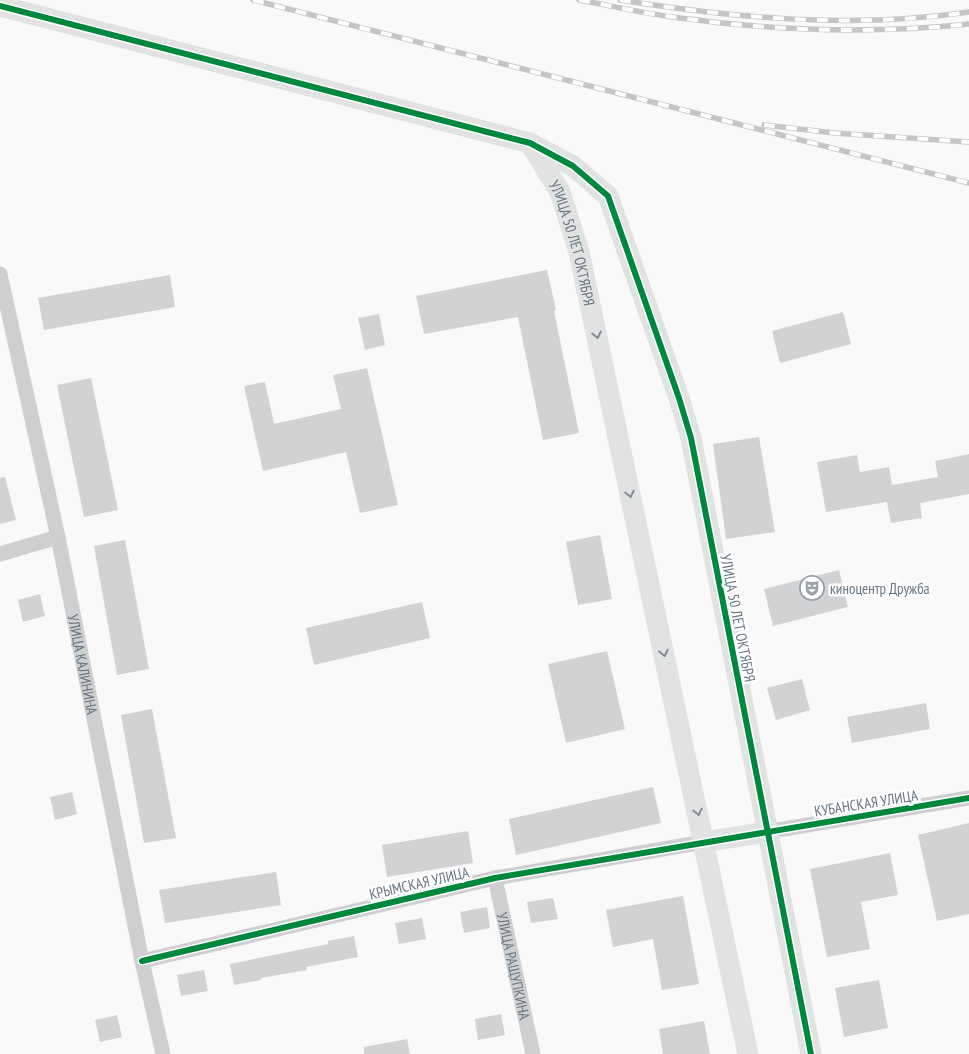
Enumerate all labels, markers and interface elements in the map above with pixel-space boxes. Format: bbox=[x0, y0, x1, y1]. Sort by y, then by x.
street label: УЛИЦА 50 ЛЕТ ОКТЯБРЯ bbox=[545, 176, 600, 307]
one-way arrow bbox=[591, 331, 601, 340]
one-way arrow bbox=[625, 490, 635, 499]
street label: УЛИЦА 50 ЛЕТ ОКТЯБРЯ bbox=[716, 552, 760, 684]
theatre icon: киноцентр Дружба bbox=[799, 575, 825, 601]
place label: киноцентр Дружба bbox=[830, 579, 930, 598]
street label: УЛИЦА КАЛИНИНА bbox=[64, 612, 103, 717]
one-way arrow bbox=[658, 649, 669, 658]
street label: КУБАНСКАЯ УЛИЦА bbox=[813, 785, 920, 821]
one-way arrow bbox=[692, 808, 703, 817]
street label: КРЫМСКАЯ УЛИЦА bbox=[367, 862, 472, 904]
street label: УЛИЦА РАЩУПКИНА bbox=[493, 910, 535, 1022]

